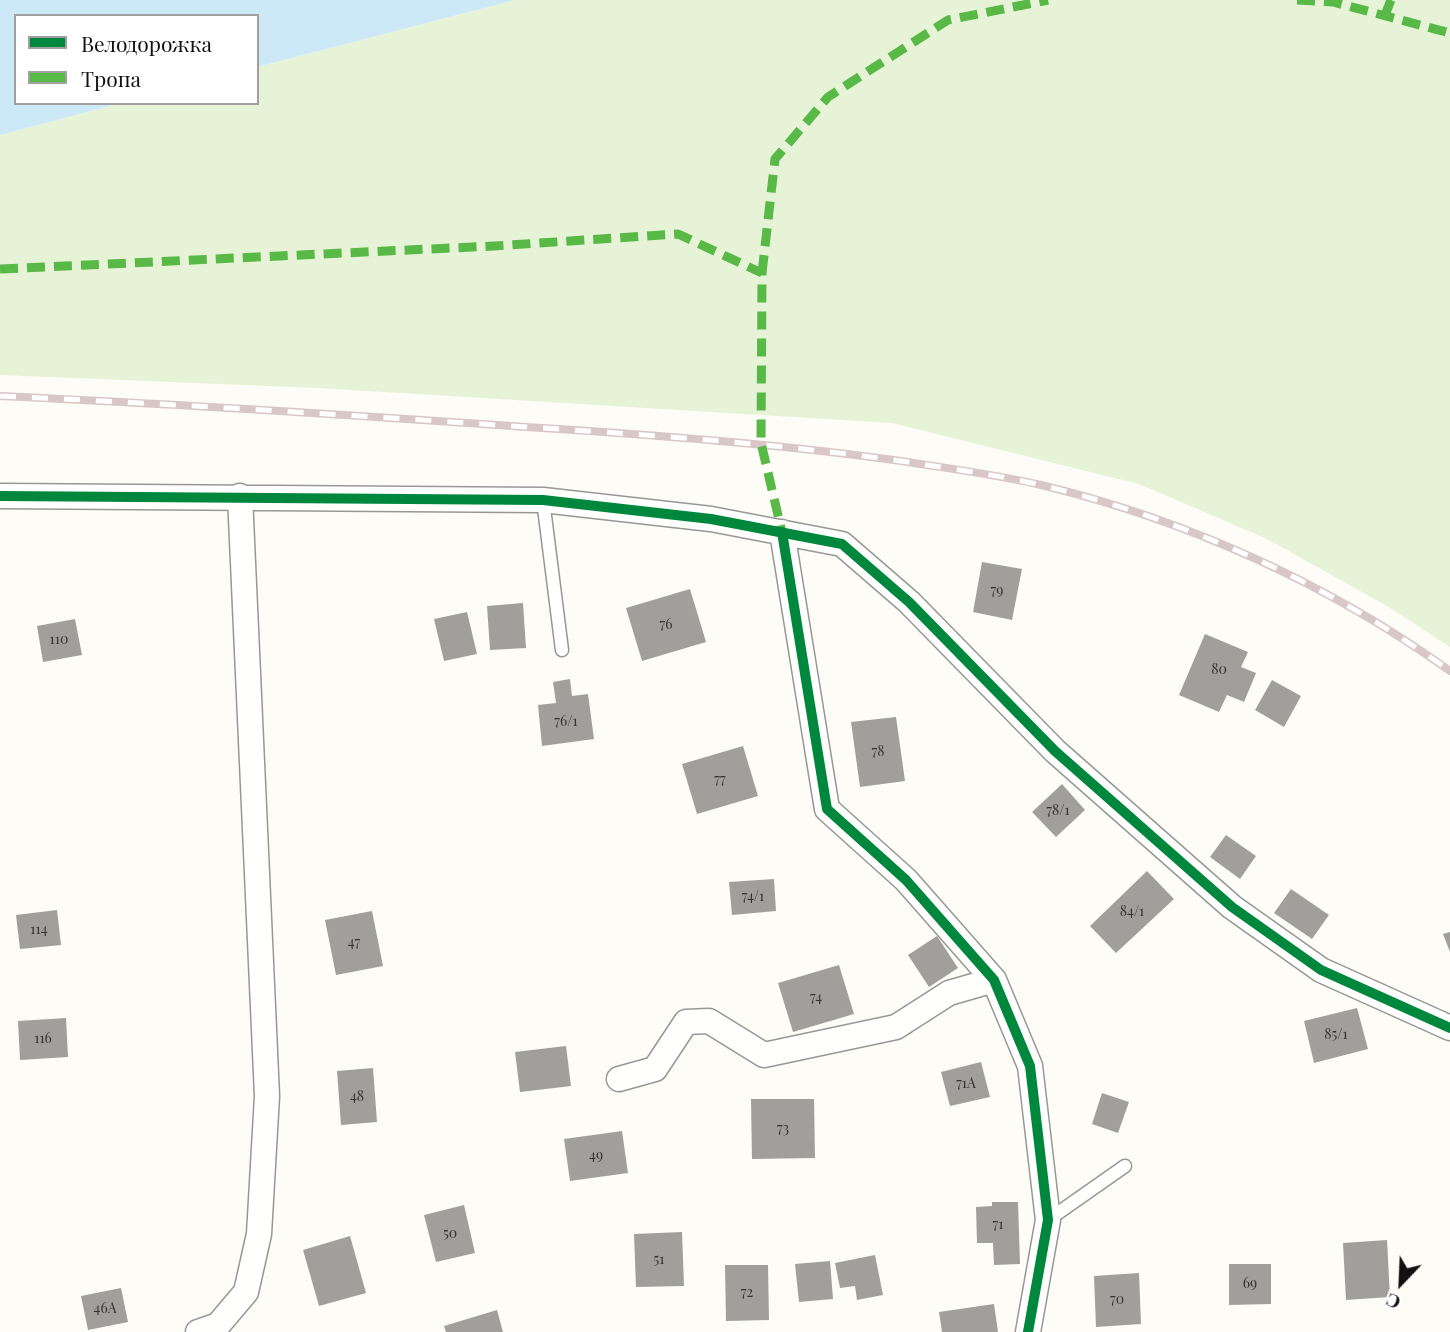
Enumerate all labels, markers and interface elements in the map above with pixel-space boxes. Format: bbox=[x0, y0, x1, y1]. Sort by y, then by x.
legend bbox=[14, 14, 259, 105]
text: Велодорожка bbox=[81, 29, 212, 57]
text: Тропа bbox=[81, 64, 141, 92]
house number: 79 bbox=[991, 583, 1003, 599]
house number: 76 bbox=[660, 617, 672, 633]
house number: 110 bbox=[50, 632, 68, 648]
house number: 80 bbox=[1211, 662, 1227, 678]
house number: 76/1 bbox=[554, 714, 578, 730]
house number: 78 bbox=[872, 744, 884, 760]
house number: 77 bbox=[714, 772, 726, 788]
house number: 78/1 bbox=[1046, 803, 1070, 819]
house number: 74/1 bbox=[742, 889, 764, 905]
house number: 84/1 bbox=[1120, 904, 1144, 920]
house number: 114 bbox=[30, 922, 48, 938]
house number: 47 bbox=[348, 935, 360, 951]
house number: 74 bbox=[810, 990, 822, 1006]
house number: 85/1 bbox=[1324, 1027, 1348, 1043]
house number: 116 bbox=[34, 1031, 52, 1047]
house number: 71А bbox=[956, 1076, 976, 1092]
house number: 48 bbox=[350, 1089, 364, 1105]
house number: 73 bbox=[777, 1121, 789, 1137]
house number: 49 bbox=[589, 1148, 603, 1164]
house number: 71 bbox=[993, 1217, 1003, 1233]
house number: 50 bbox=[443, 1226, 457, 1242]
north arrow bbox=[1366, 1248, 1436, 1318]
house number: 51 bbox=[654, 1252, 664, 1268]
house number: 69 bbox=[1243, 1276, 1257, 1292]
house number: 72 bbox=[741, 1285, 753, 1301]
text: С bbox=[1382, 1288, 1404, 1317]
house number: 70 bbox=[1110, 1292, 1124, 1308]
house number: 46А bbox=[94, 1301, 116, 1317]

